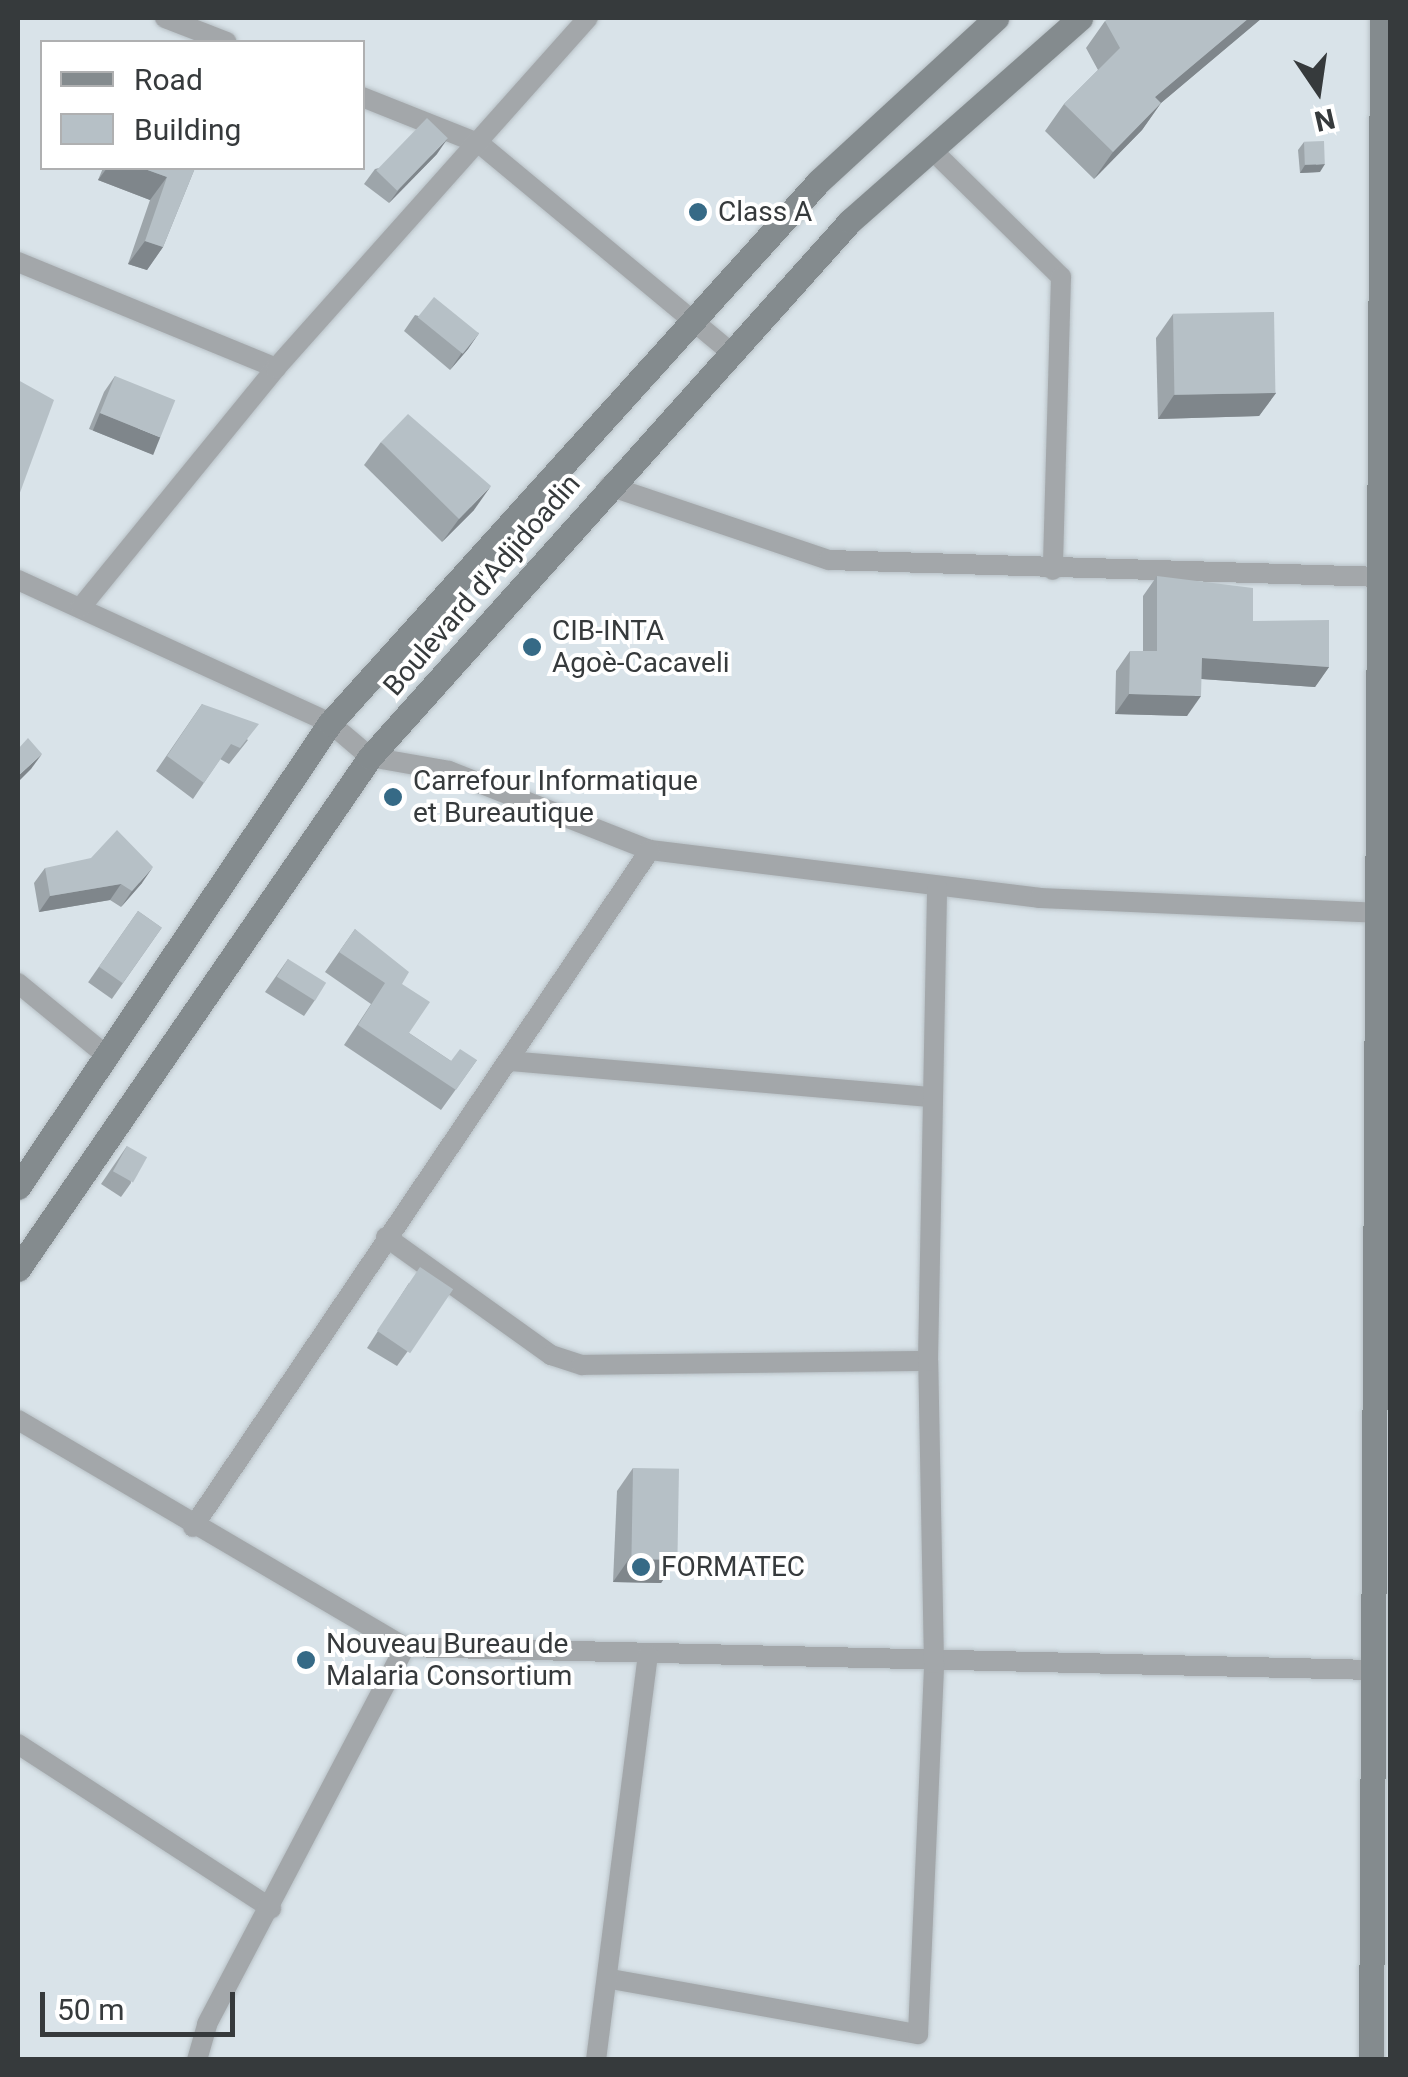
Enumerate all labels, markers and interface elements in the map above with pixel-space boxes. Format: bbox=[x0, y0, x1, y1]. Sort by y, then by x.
legend bbox=[40, 40, 365, 170]
north arrow bbox=[1268, 40, 1368, 140]
text: Road bbox=[134, 62, 203, 97]
text: N bbox=[1312, 101, 1338, 138]
text: Building bbox=[134, 112, 241, 147]
place label: Class A bbox=[718, 195, 812, 229]
marker: Class A bbox=[687, 201, 709, 223]
street label: Boulevard d'Adjidoadin bbox=[377, 467, 587, 703]
place label: CIB-INTA Agoè-Cacaveli bbox=[552, 614, 730, 680]
marker: CIB-INTA Agoè-Cacaveli bbox=[521, 636, 543, 658]
place label: Carrefour Informatique et Bureautique bbox=[413, 764, 698, 830]
marker: Carrefour Informatique et Bureautique bbox=[382, 786, 404, 808]
place label: FORMATEC bbox=[661, 1550, 805, 1584]
marker: FORMATEC bbox=[630, 1556, 652, 1578]
place label: Nouveau Bureau de Malaria Consortium bbox=[326, 1627, 572, 1693]
marker: Nouveau Bureau de Malaria Consortium bbox=[295, 1649, 317, 1671]
scale bar bbox=[45, 1972, 240, 2034]
text: 50 m bbox=[57, 1992, 124, 2027]

